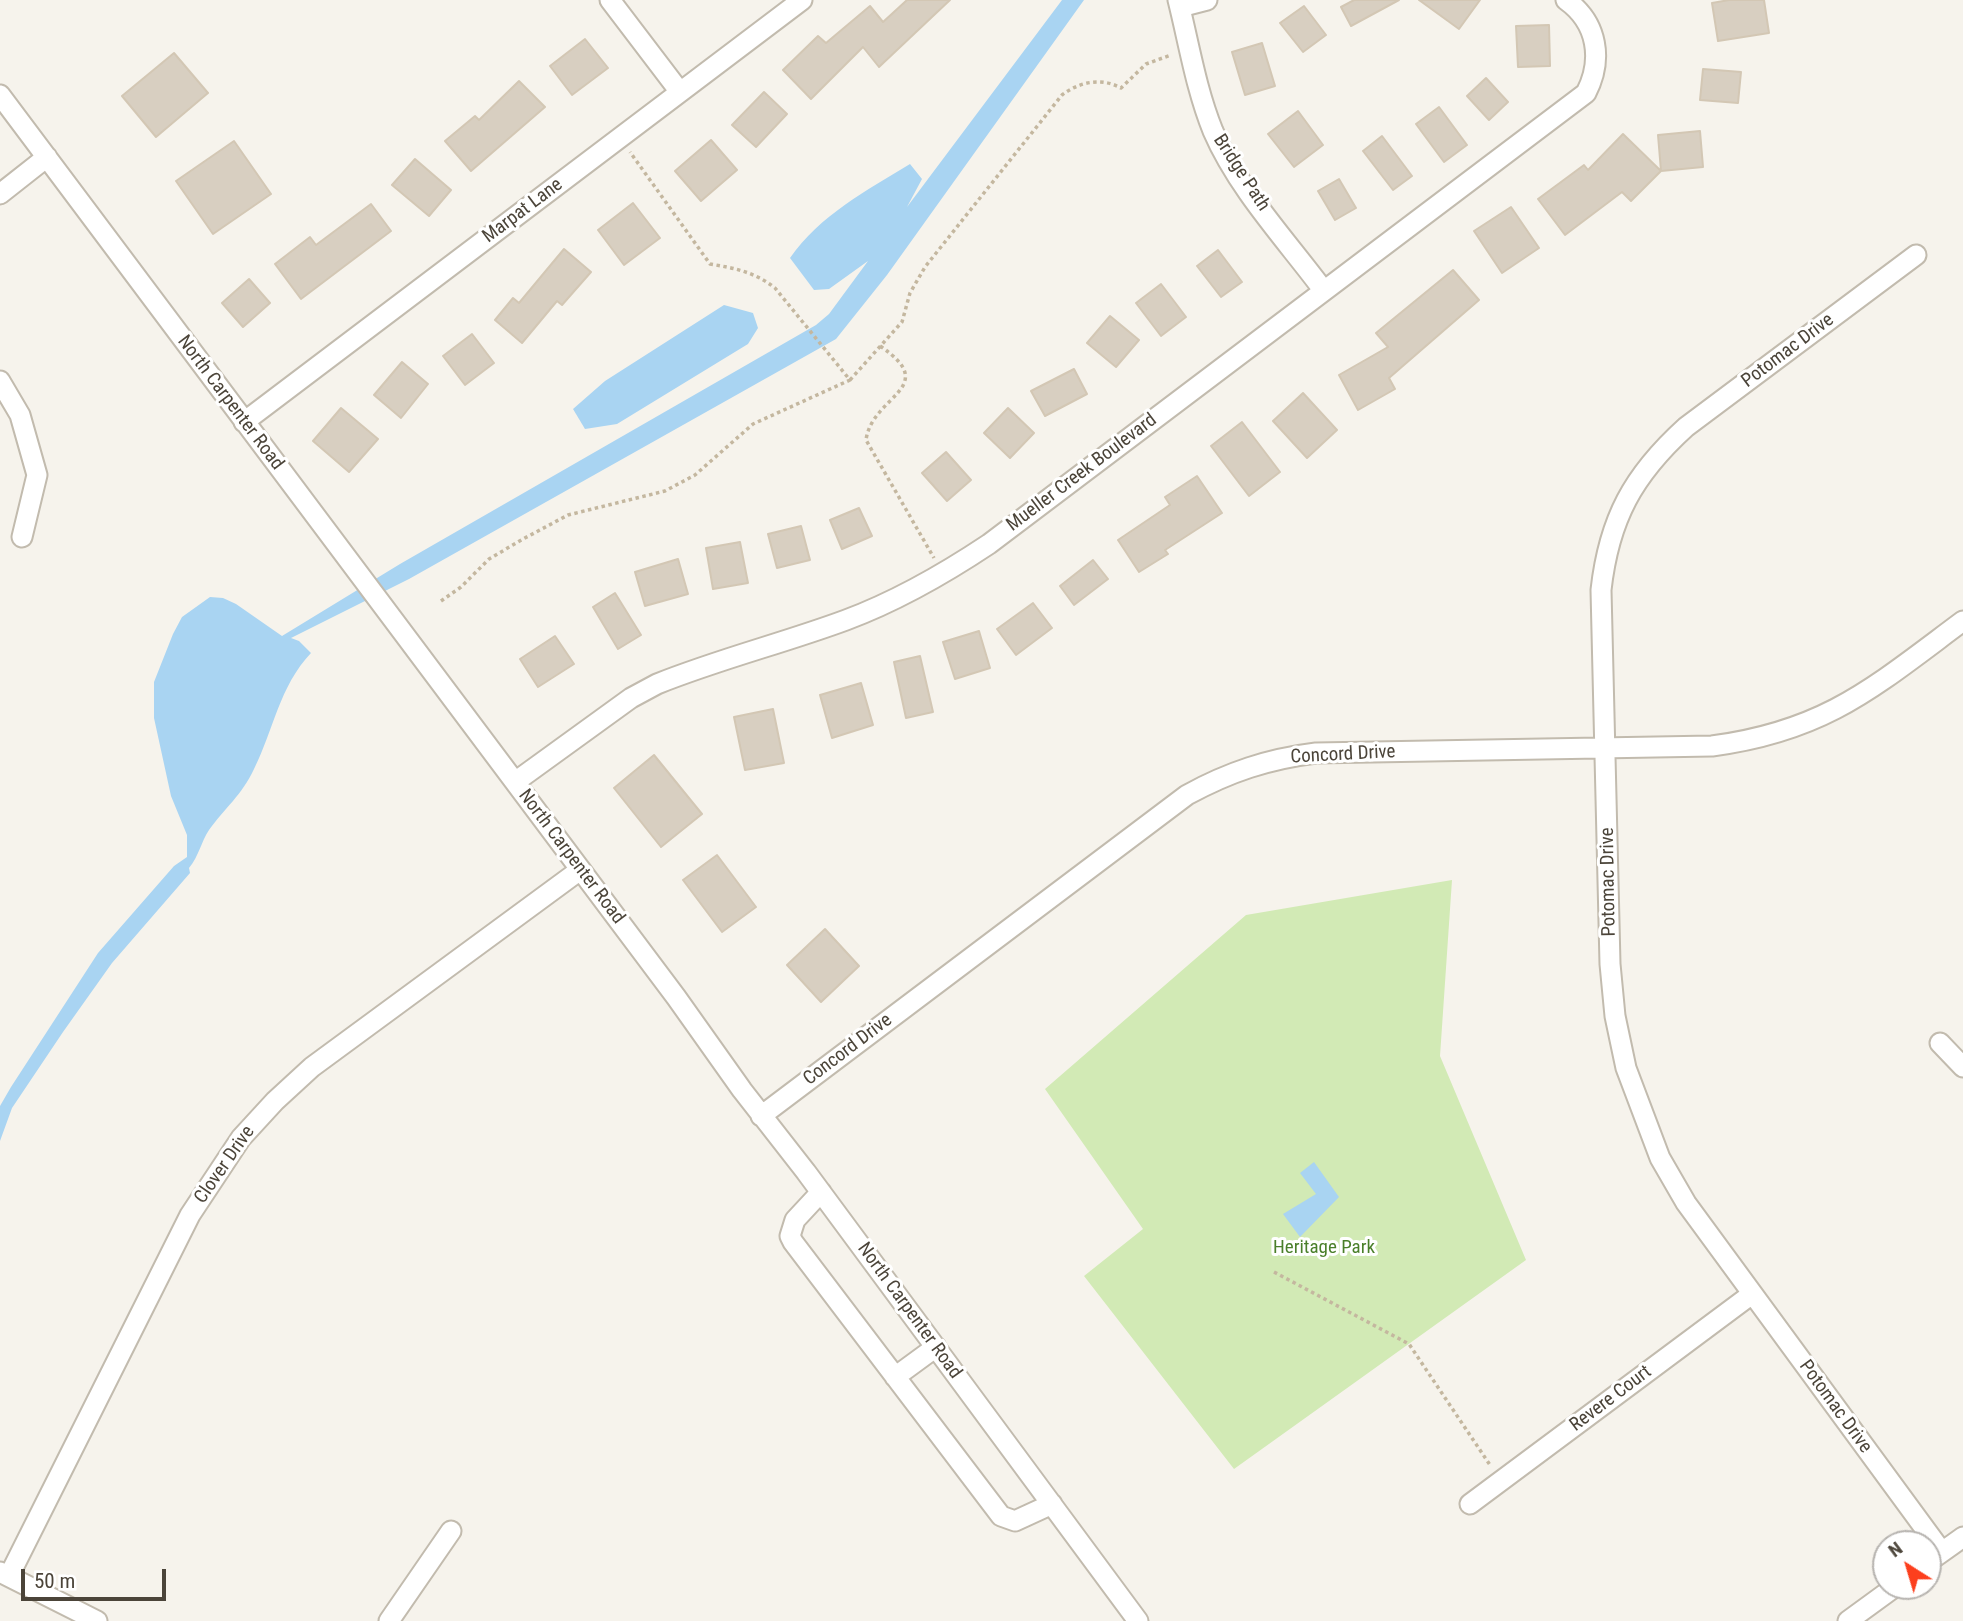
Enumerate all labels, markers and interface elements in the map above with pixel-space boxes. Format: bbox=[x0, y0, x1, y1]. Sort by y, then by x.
street label: Bridge Path bbox=[1208, 130, 1274, 216]
street label: Marpat Lane bbox=[479, 174, 567, 248]
street label: Potomac Drive bbox=[1737, 309, 1839, 393]
street label: North Carpenter Road bbox=[172, 331, 288, 475]
street label: Mueller Creek Boulevard bbox=[1003, 409, 1161, 537]
street label: Concord Drive bbox=[1290, 741, 1396, 769]
street label: North Carpenter Road bbox=[513, 785, 629, 929]
street label: Potomac Drive bbox=[1597, 827, 1621, 937]
street label: Concord Drive bbox=[799, 1009, 897, 1091]
street label: Clover Drive bbox=[190, 1122, 260, 1208]
park label: Heritage Park bbox=[1273, 1237, 1375, 1259]
street label: North Carpenter Road bbox=[852, 1238, 966, 1384]
street label: Potomac Drive bbox=[1794, 1356, 1876, 1458]
street label: Revere Court bbox=[1566, 1361, 1656, 1437]
north arrow bbox=[1872, 1530, 1942, 1600]
text: N bbox=[1884, 1537, 1907, 1562]
scale bar bbox=[24, 1554, 170, 1598]
text: 50 m bbox=[34, 1569, 75, 1593]

